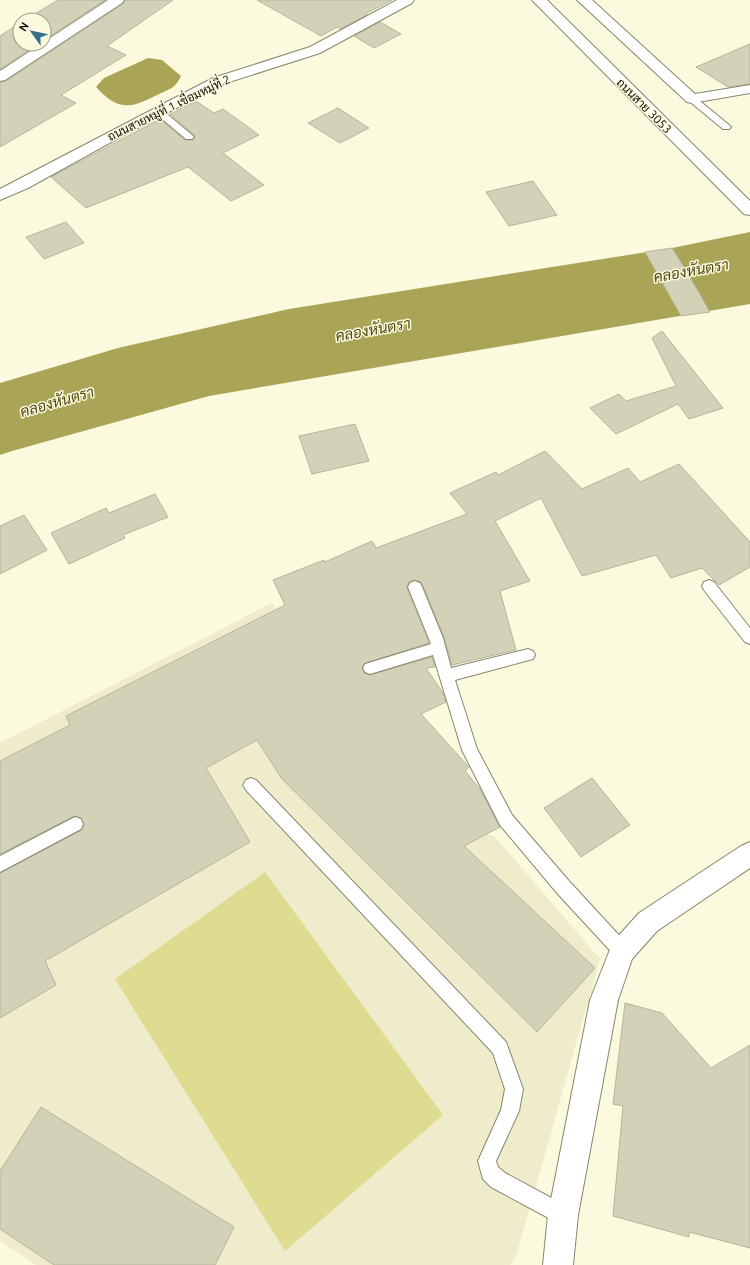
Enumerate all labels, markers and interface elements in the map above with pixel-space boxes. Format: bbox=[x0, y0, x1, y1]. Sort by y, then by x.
north arrow bbox=[12, 12, 52, 52]
text: N bbox=[16, 20, 31, 33]
street label: ถนนสายหมู่ที่ 1 เชื่อมหมู่ที่ 2 bbox=[104, 69, 233, 145]
street label: ถนนสาย 3053 bbox=[614, 76, 674, 136]
water label: คลองหันตรา bbox=[652, 256, 730, 285]
water label: คลองหันตรา bbox=[334, 315, 412, 344]
water label: คลองหันตรา bbox=[18, 383, 96, 420]

